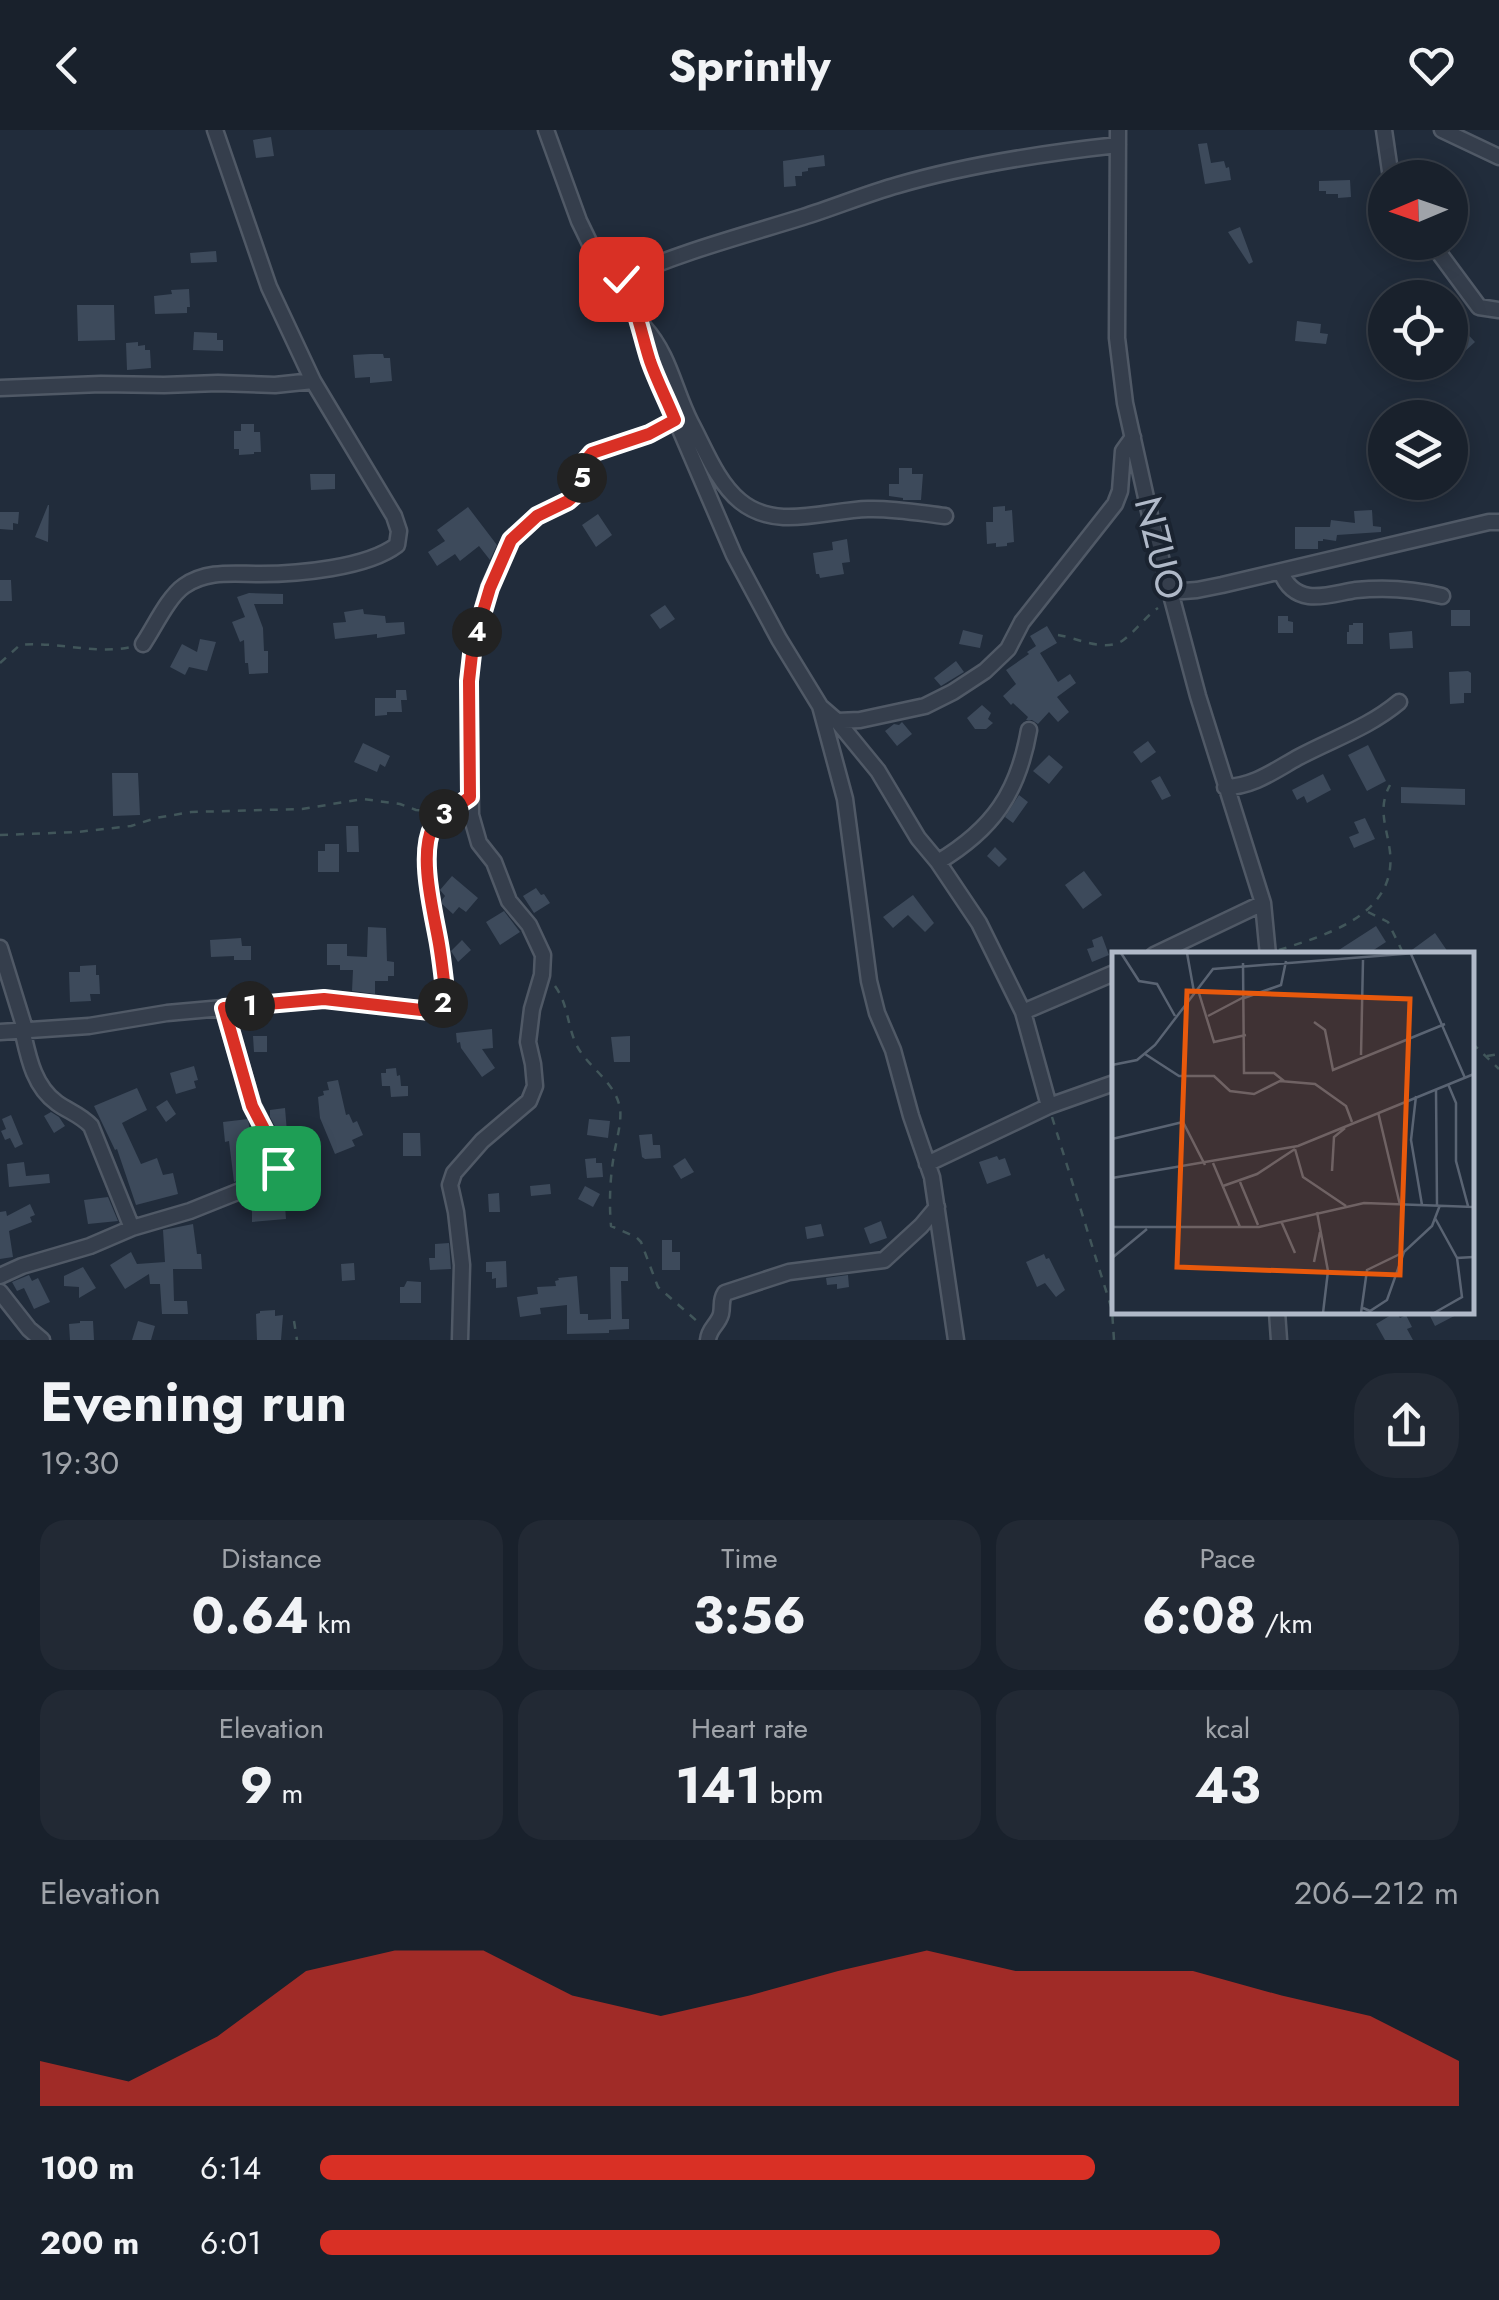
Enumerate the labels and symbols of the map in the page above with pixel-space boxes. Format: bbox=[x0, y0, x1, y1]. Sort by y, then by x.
north arrow bbox=[1368, 160, 1468, 260]
pin bbox=[579, 237, 664, 322]
pin: 5 bbox=[557, 453, 607, 503]
street label: NZUO bbox=[1121, 491, 1199, 605]
pin: 4 bbox=[452, 607, 502, 657]
pin: 3 bbox=[419, 789, 469, 839]
inset map bbox=[1112, 952, 1474, 1315]
pin: 2 bbox=[418, 978, 468, 1028]
pin: 1 bbox=[225, 981, 275, 1031]
pin bbox=[236, 1126, 321, 1211]

